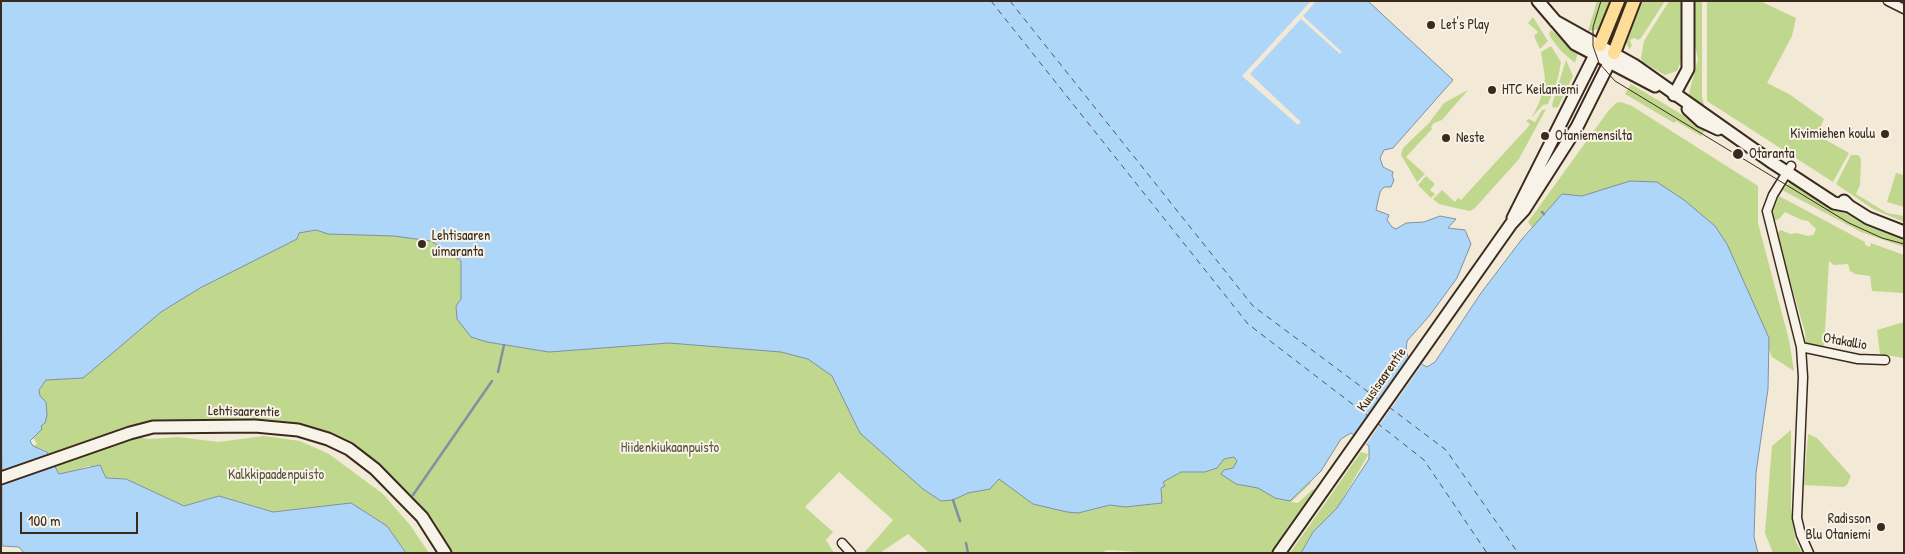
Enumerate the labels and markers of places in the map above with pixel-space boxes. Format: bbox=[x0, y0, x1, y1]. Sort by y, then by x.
place label: Let's Play bbox=[1441, 17, 1489, 33]
marker: Let's Play bbox=[1425, 19, 1437, 31]
place label: HTC Keilaniemi bbox=[1502, 82, 1579, 98]
marker: HTC Keilaniemi bbox=[1486, 84, 1498, 96]
place label: Kivimiehen koulu bbox=[1790, 126, 1875, 142]
place label: Otaniemensilta bbox=[1555, 128, 1632, 144]
marker: Kivimiehen koulu bbox=[1879, 128, 1891, 140]
place label: Neste bbox=[1456, 130, 1485, 146]
marker: Otaniemensilta bbox=[1539, 130, 1551, 142]
marker: Neste bbox=[1440, 132, 1452, 144]
place label: Otaranta bbox=[1749, 146, 1795, 162]
marker: Otaranta bbox=[1731, 147, 1745, 161]
place label: Lehtisaaren uimaranta bbox=[432, 228, 490, 260]
marker: Lehtisaaren uimaranta bbox=[416, 238, 428, 250]
place label: Radisson Blu Otaniemi bbox=[1806, 511, 1871, 544]
marker: Radisson Blu Otaniemi bbox=[1875, 521, 1887, 533]

